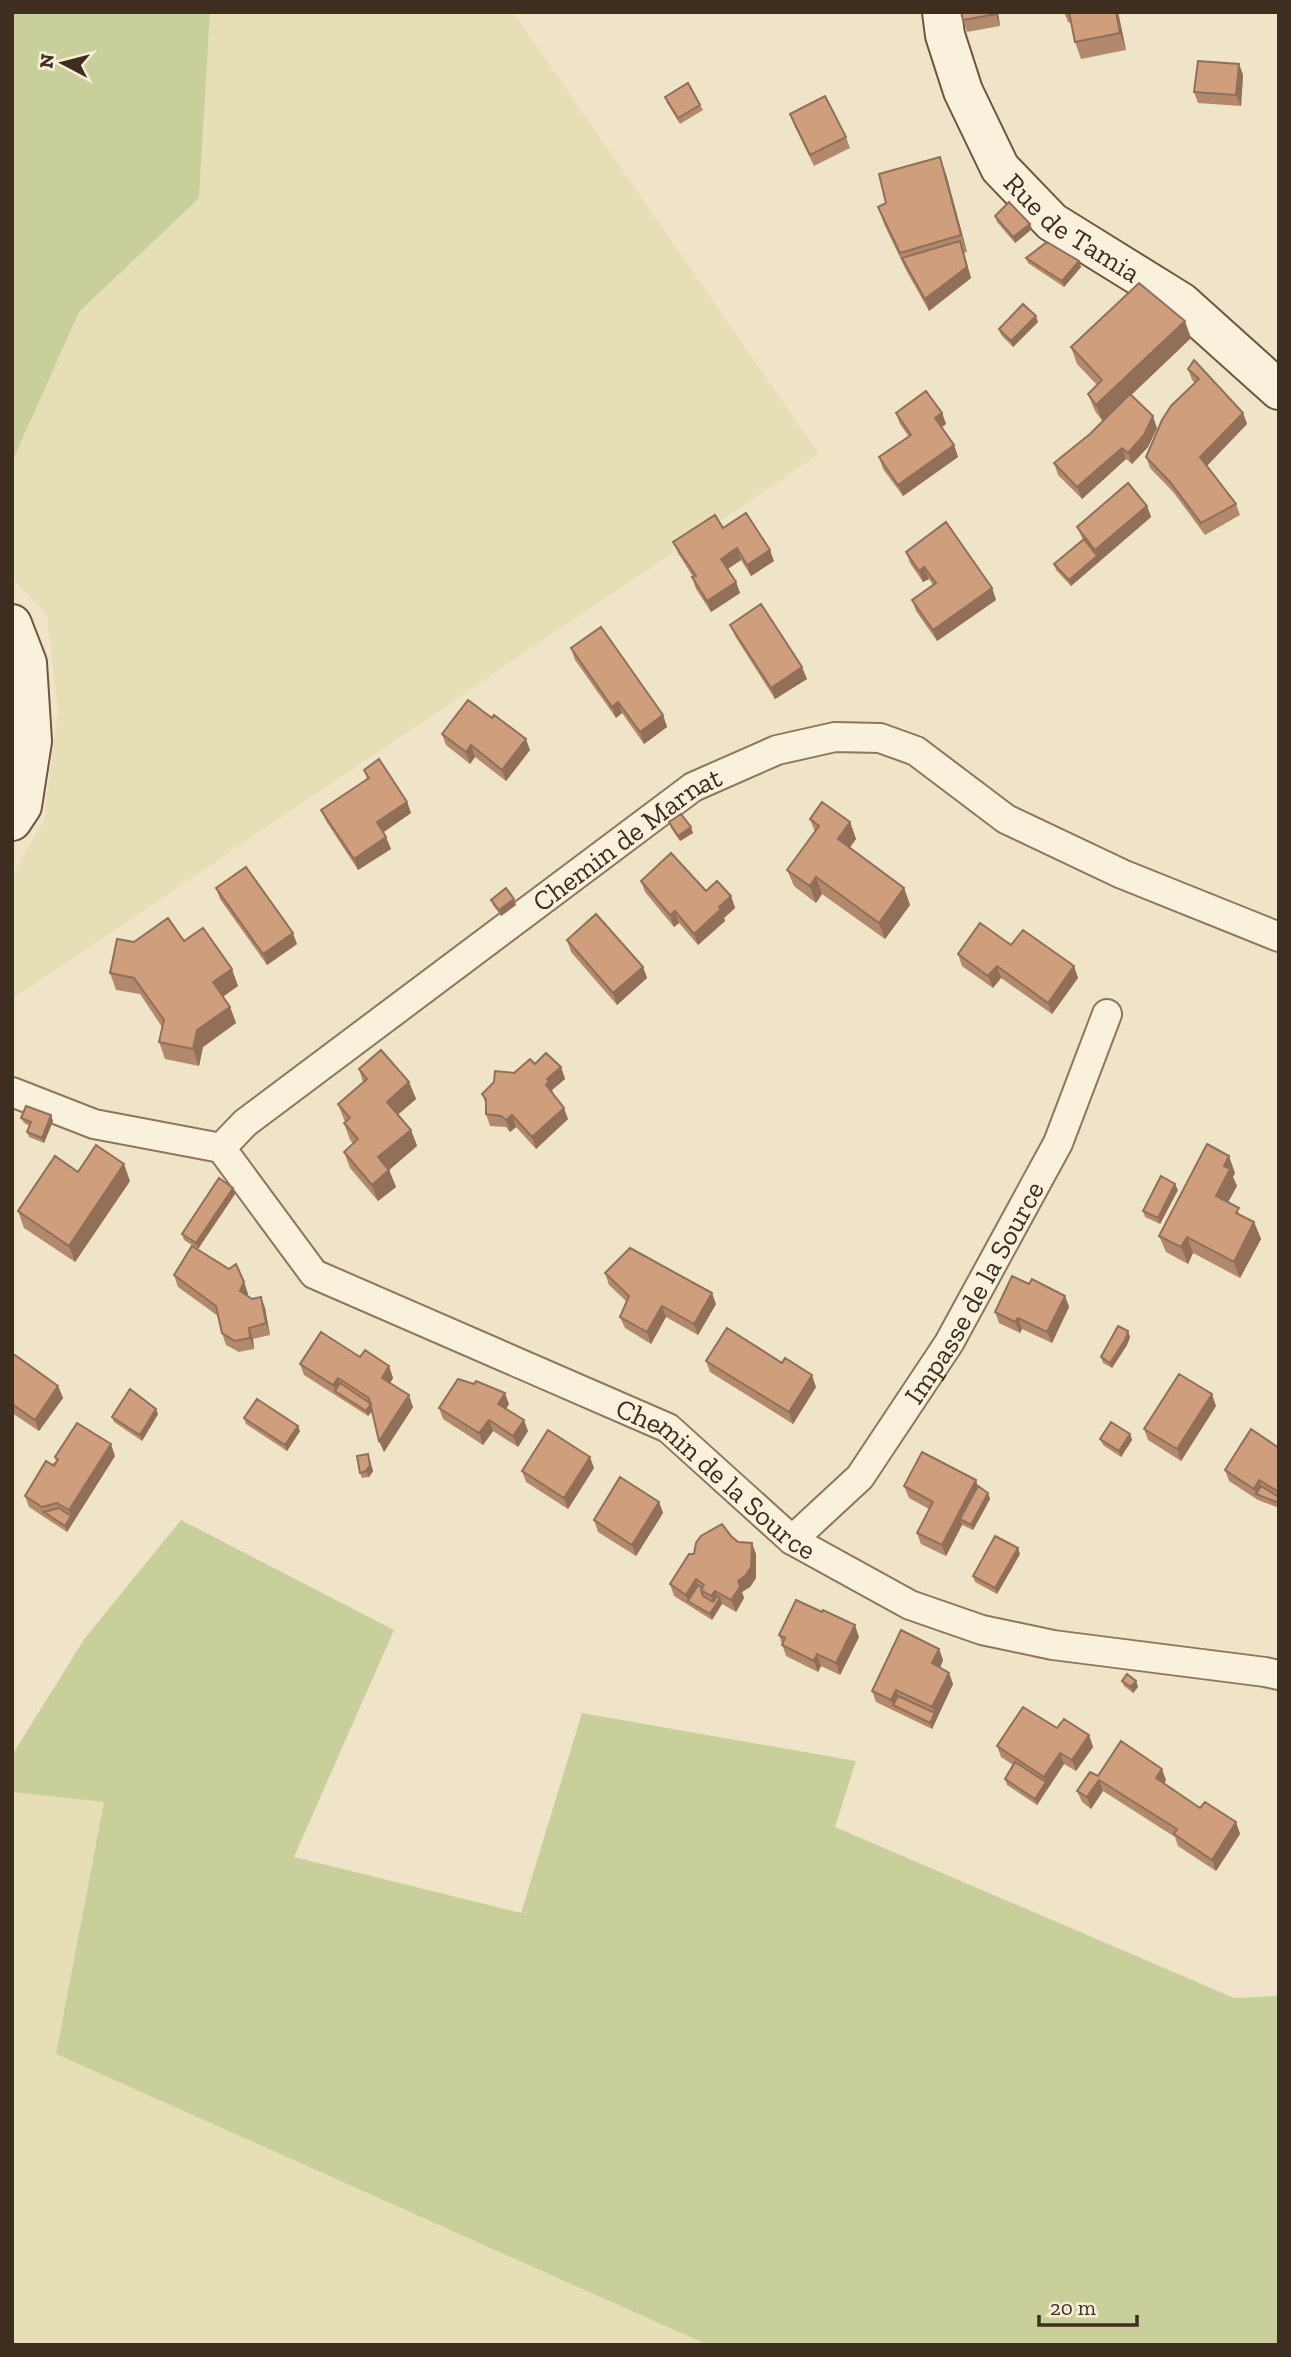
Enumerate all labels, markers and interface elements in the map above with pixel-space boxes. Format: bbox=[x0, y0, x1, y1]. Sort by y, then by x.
north arrow bbox=[28, 28, 98, 98]
text: N bbox=[34, 52, 59, 70]
street label: Rue de Tamia bbox=[997, 166, 1147, 289]
street label: Chemin de Marnat bbox=[526, 760, 727, 918]
street label: Impasse de la Source bbox=[897, 1175, 1051, 1410]
street label: Chemin de la Source bbox=[611, 1391, 821, 1566]
scale bar bbox=[1039, 2284, 1137, 2328]
text: 20 m bbox=[1050, 2295, 1096, 2320]

